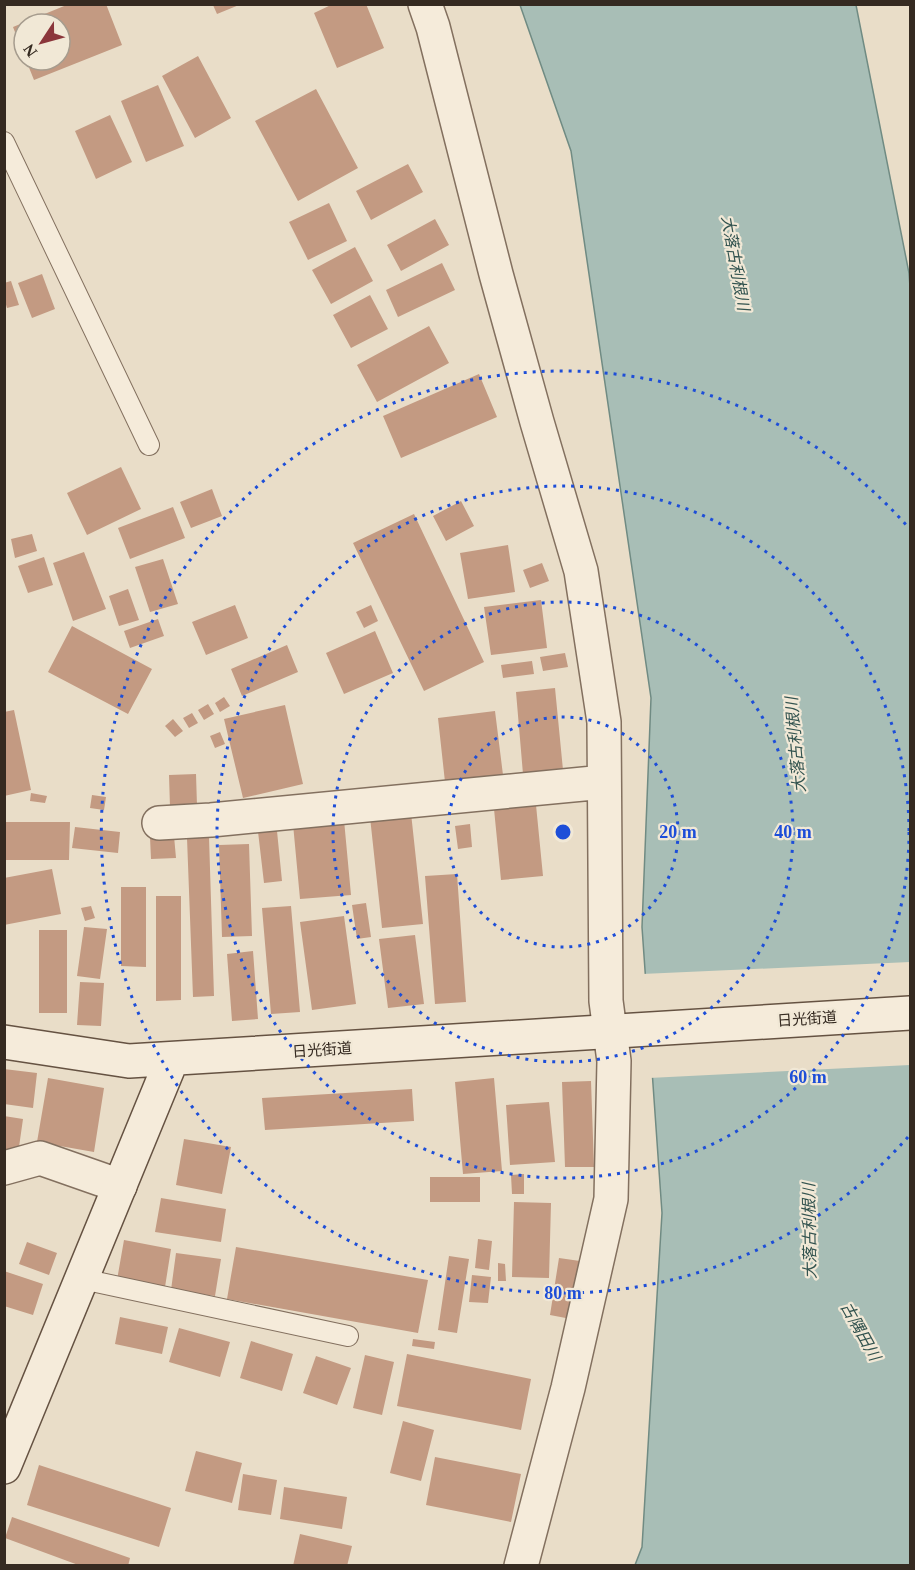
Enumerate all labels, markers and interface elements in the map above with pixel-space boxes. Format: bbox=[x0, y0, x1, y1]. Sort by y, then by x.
north arrow bbox=[12, 12, 72, 72]
text: N bbox=[20, 40, 41, 60]
water label: 大落古利根川 bbox=[719, 214, 753, 314]
water label: 大落古利根川 bbox=[783, 694, 808, 794]
centre of rings bbox=[553, 822, 573, 842]
text: 20 m bbox=[659, 822, 697, 842]
text: 40 m bbox=[774, 822, 812, 842]
street label: 日光街道 bbox=[777, 1009, 837, 1029]
street label: 日光街道 bbox=[292, 1040, 352, 1060]
text: 60 m bbox=[789, 1067, 827, 1087]
water label: 大落古利根川 bbox=[800, 1181, 819, 1279]
text: 80 m bbox=[544, 1283, 582, 1303]
water label: 古隅田川 bbox=[838, 1299, 884, 1365]

